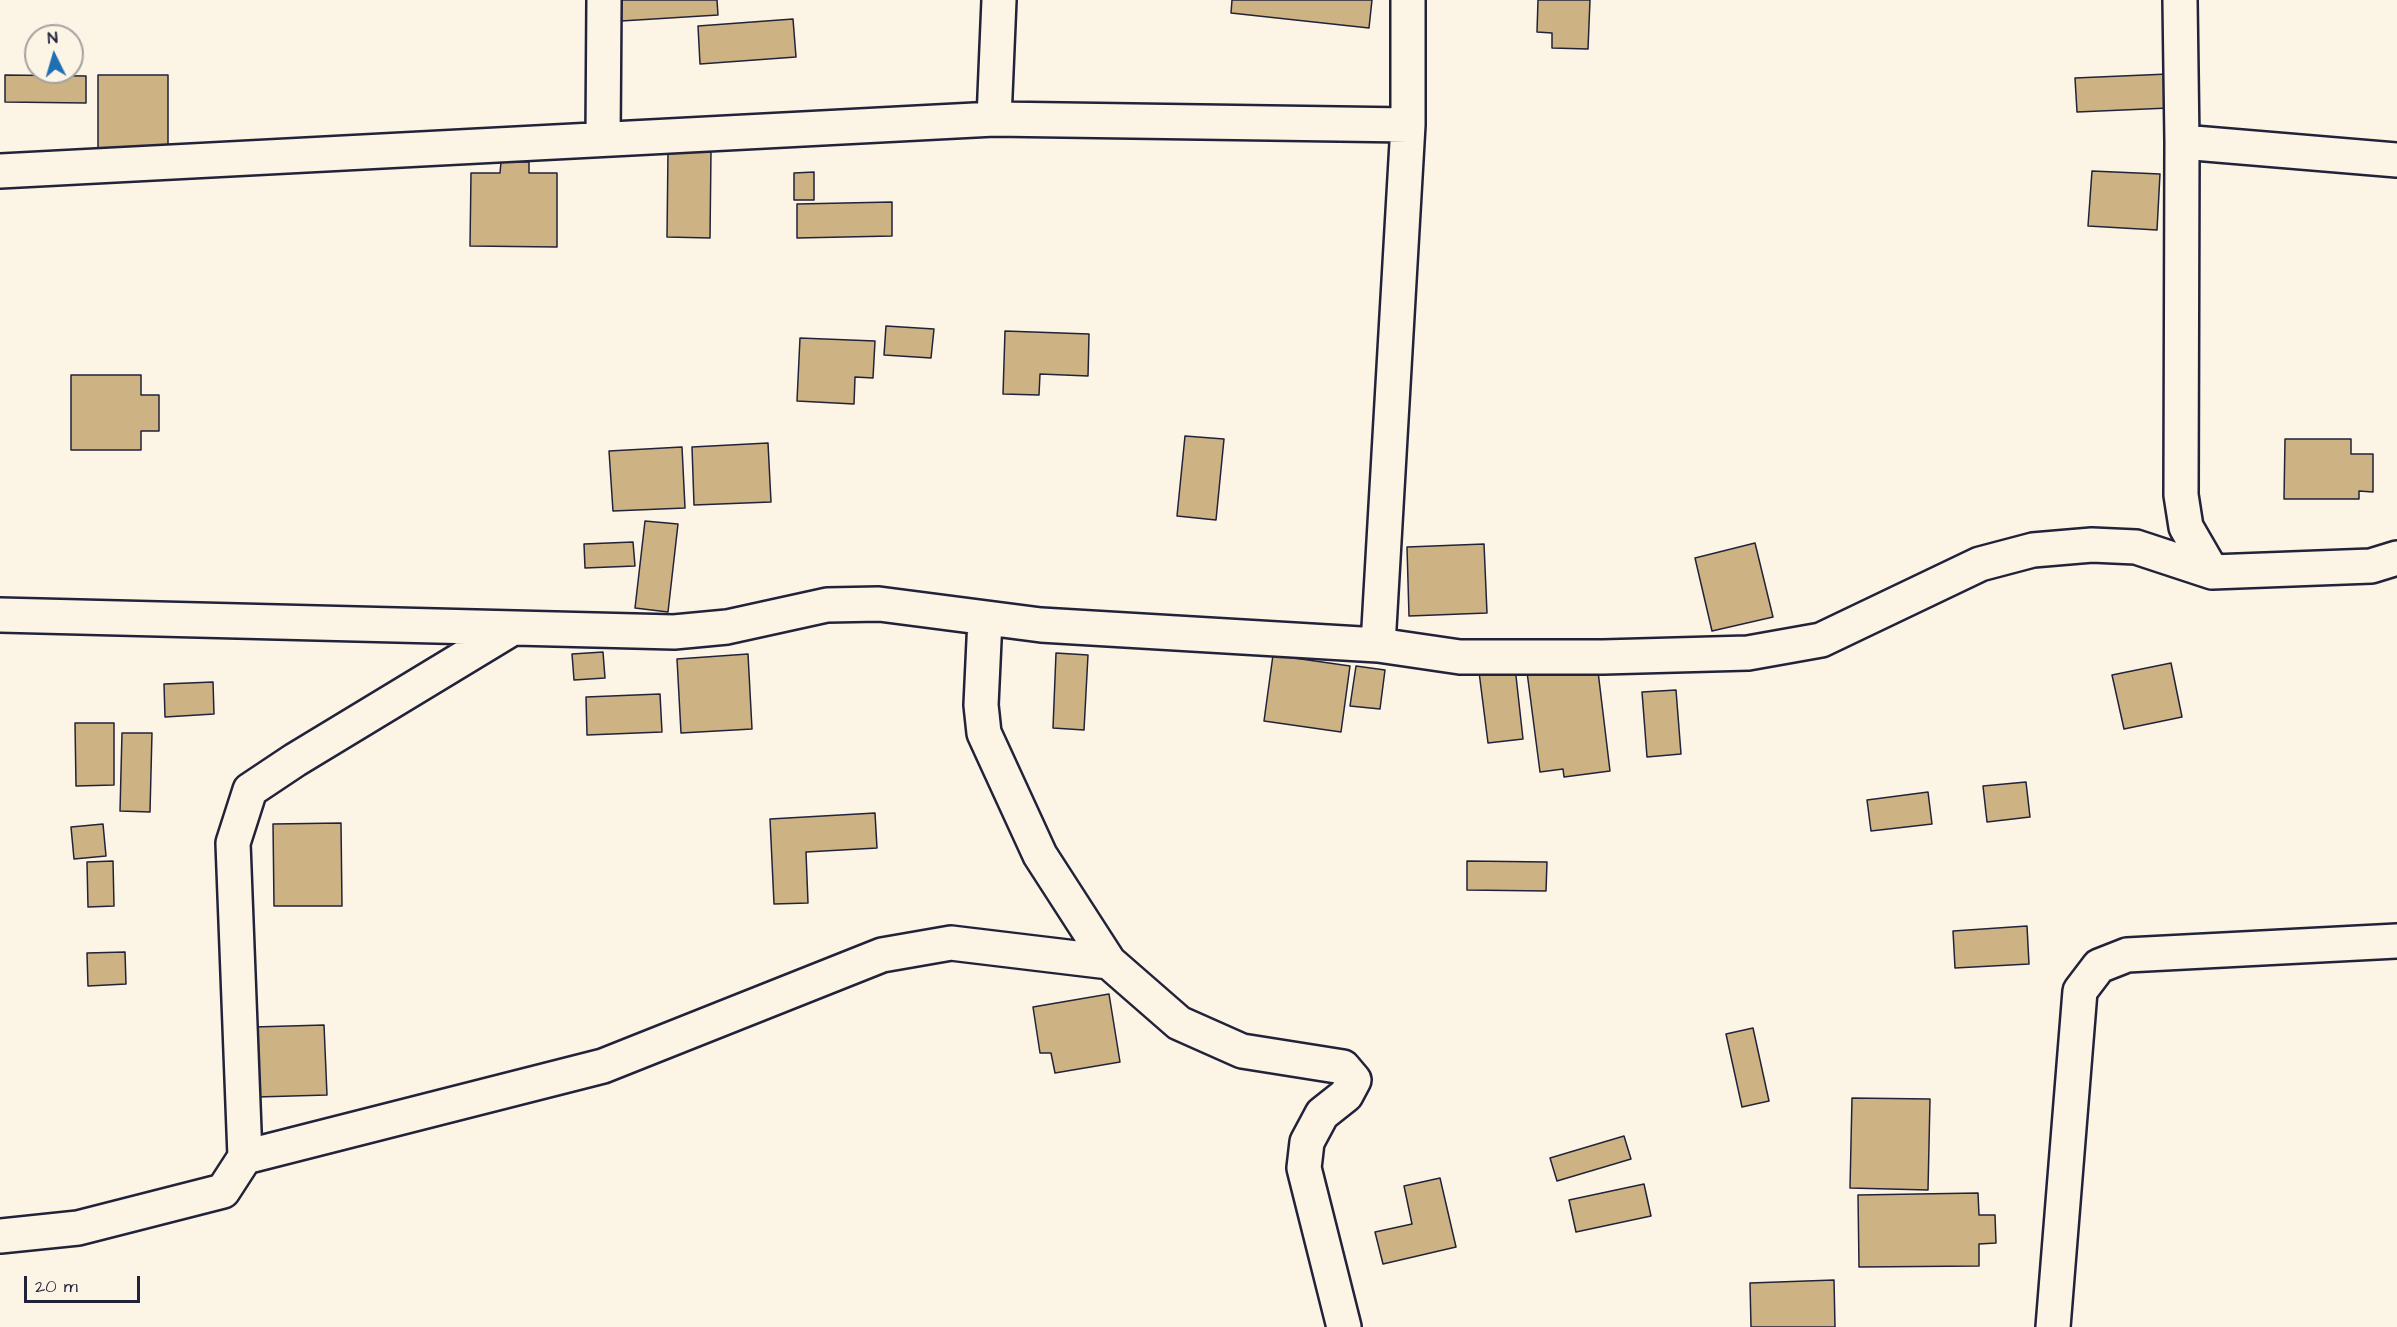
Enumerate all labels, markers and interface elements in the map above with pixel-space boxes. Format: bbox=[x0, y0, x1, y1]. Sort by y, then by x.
north arrow bbox=[24, 24, 84, 84]
text: N bbox=[47, 27, 59, 49]
scale bar bbox=[27, 1264, 142, 1302]
text: 20 m bbox=[35, 1274, 78, 1299]

